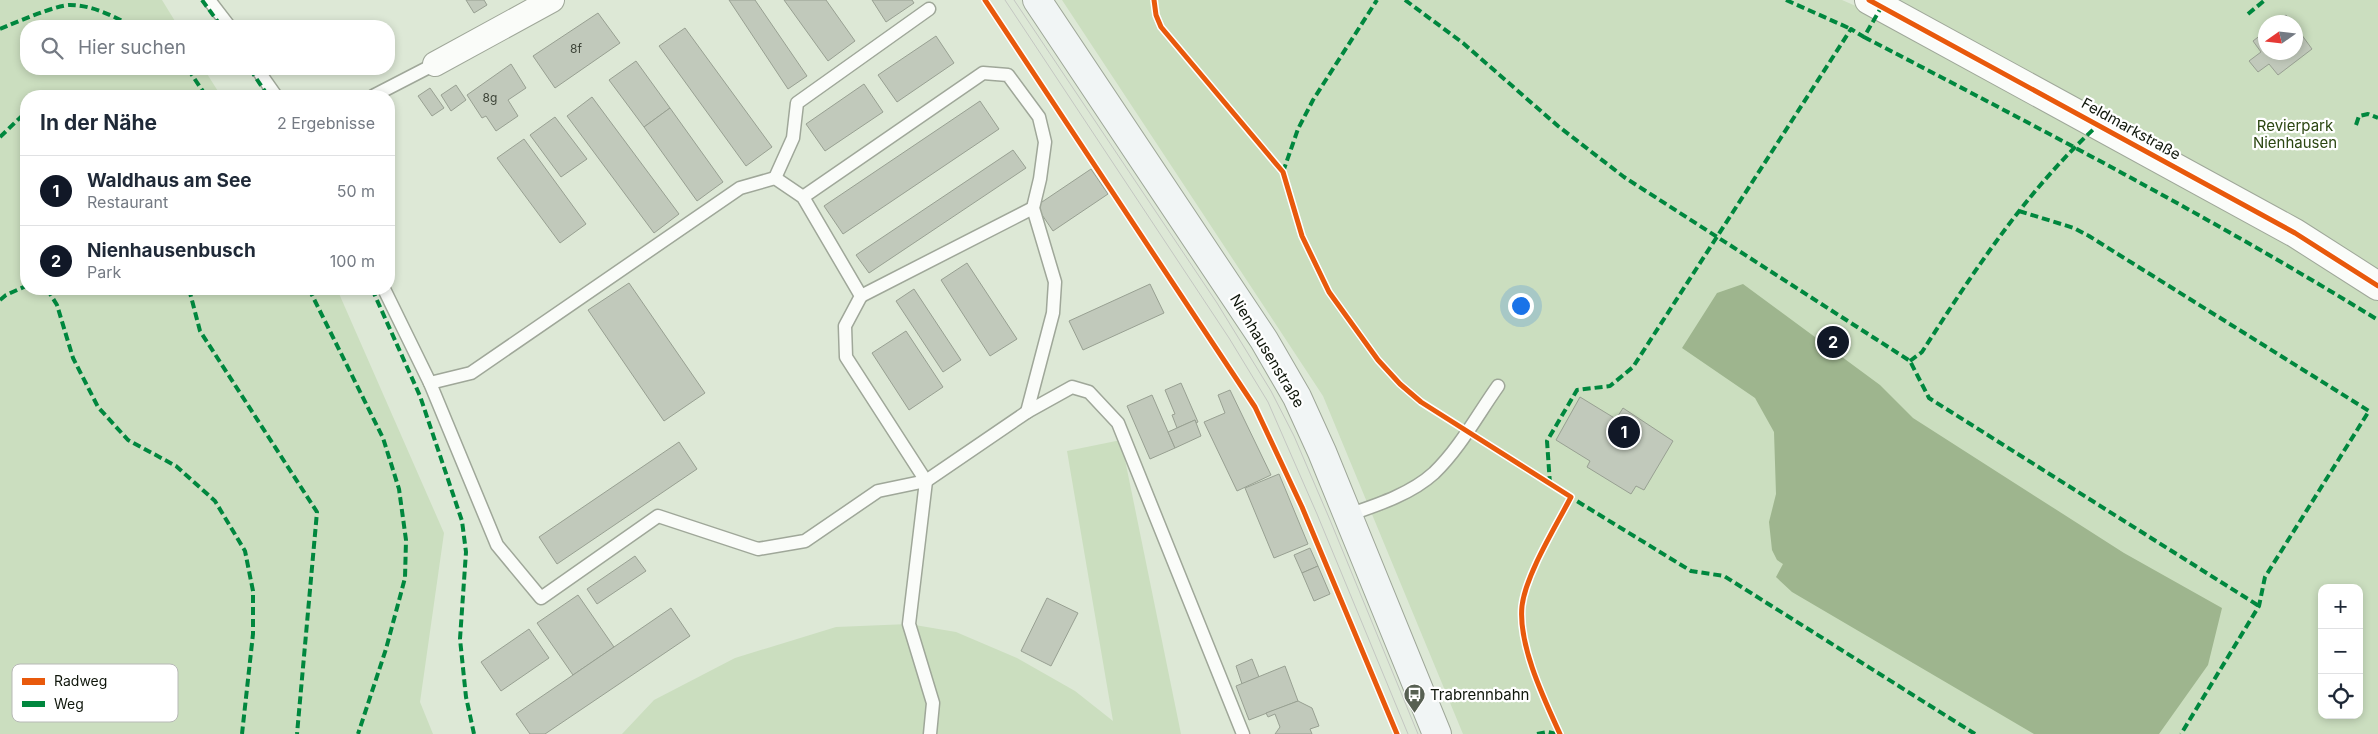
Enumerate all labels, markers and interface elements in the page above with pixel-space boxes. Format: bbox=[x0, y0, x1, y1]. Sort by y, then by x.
north arrow bbox=[2258, 15, 2303, 60]
search box bbox=[20, 20, 395, 75]
icon: search bbox=[38, 34, 66, 62]
text: Hier suchen bbox=[78, 36, 186, 59]
house number: 8f bbox=[570, 41, 582, 56]
house number: 8g bbox=[483, 90, 497, 105]
street label: Feldmarkstraße bbox=[2078, 93, 2184, 164]
text: In der Nähe bbox=[40, 110, 157, 135]
text: 2 Ergebnisse bbox=[277, 113, 375, 133]
park label: Revierpark Nienhausen bbox=[2253, 116, 2337, 152]
text: Waldhaus am See bbox=[87, 169, 252, 192]
text: 1 bbox=[53, 181, 59, 201]
text: 50 m bbox=[337, 181, 375, 201]
text: Restaurant bbox=[87, 192, 168, 212]
text: Nienhausenbusch bbox=[87, 239, 256, 262]
text: 2 bbox=[51, 251, 61, 271]
text: 100 m bbox=[330, 251, 375, 271]
text: Park bbox=[87, 262, 121, 282]
street label: Nienhausenstraße bbox=[1226, 291, 1309, 411]
your location bbox=[1508, 293, 1534, 319]
pin: 2 bbox=[1817, 323, 1849, 361]
pin: 1 bbox=[1608, 413, 1640, 451]
map controls bbox=[2318, 584, 2363, 719]
button: + bbox=[2318, 584, 2363, 629]
button: − bbox=[2318, 629, 2363, 674]
legend bbox=[12, 664, 178, 722]
text: Radweg bbox=[54, 672, 107, 689]
button: locate bbox=[2318, 674, 2363, 719]
bus stop icon: Trabrennbahn bbox=[1402, 683, 1426, 714]
place label: Trabrennbahn bbox=[1430, 685, 1529, 704]
text: Weg bbox=[54, 695, 84, 712]

